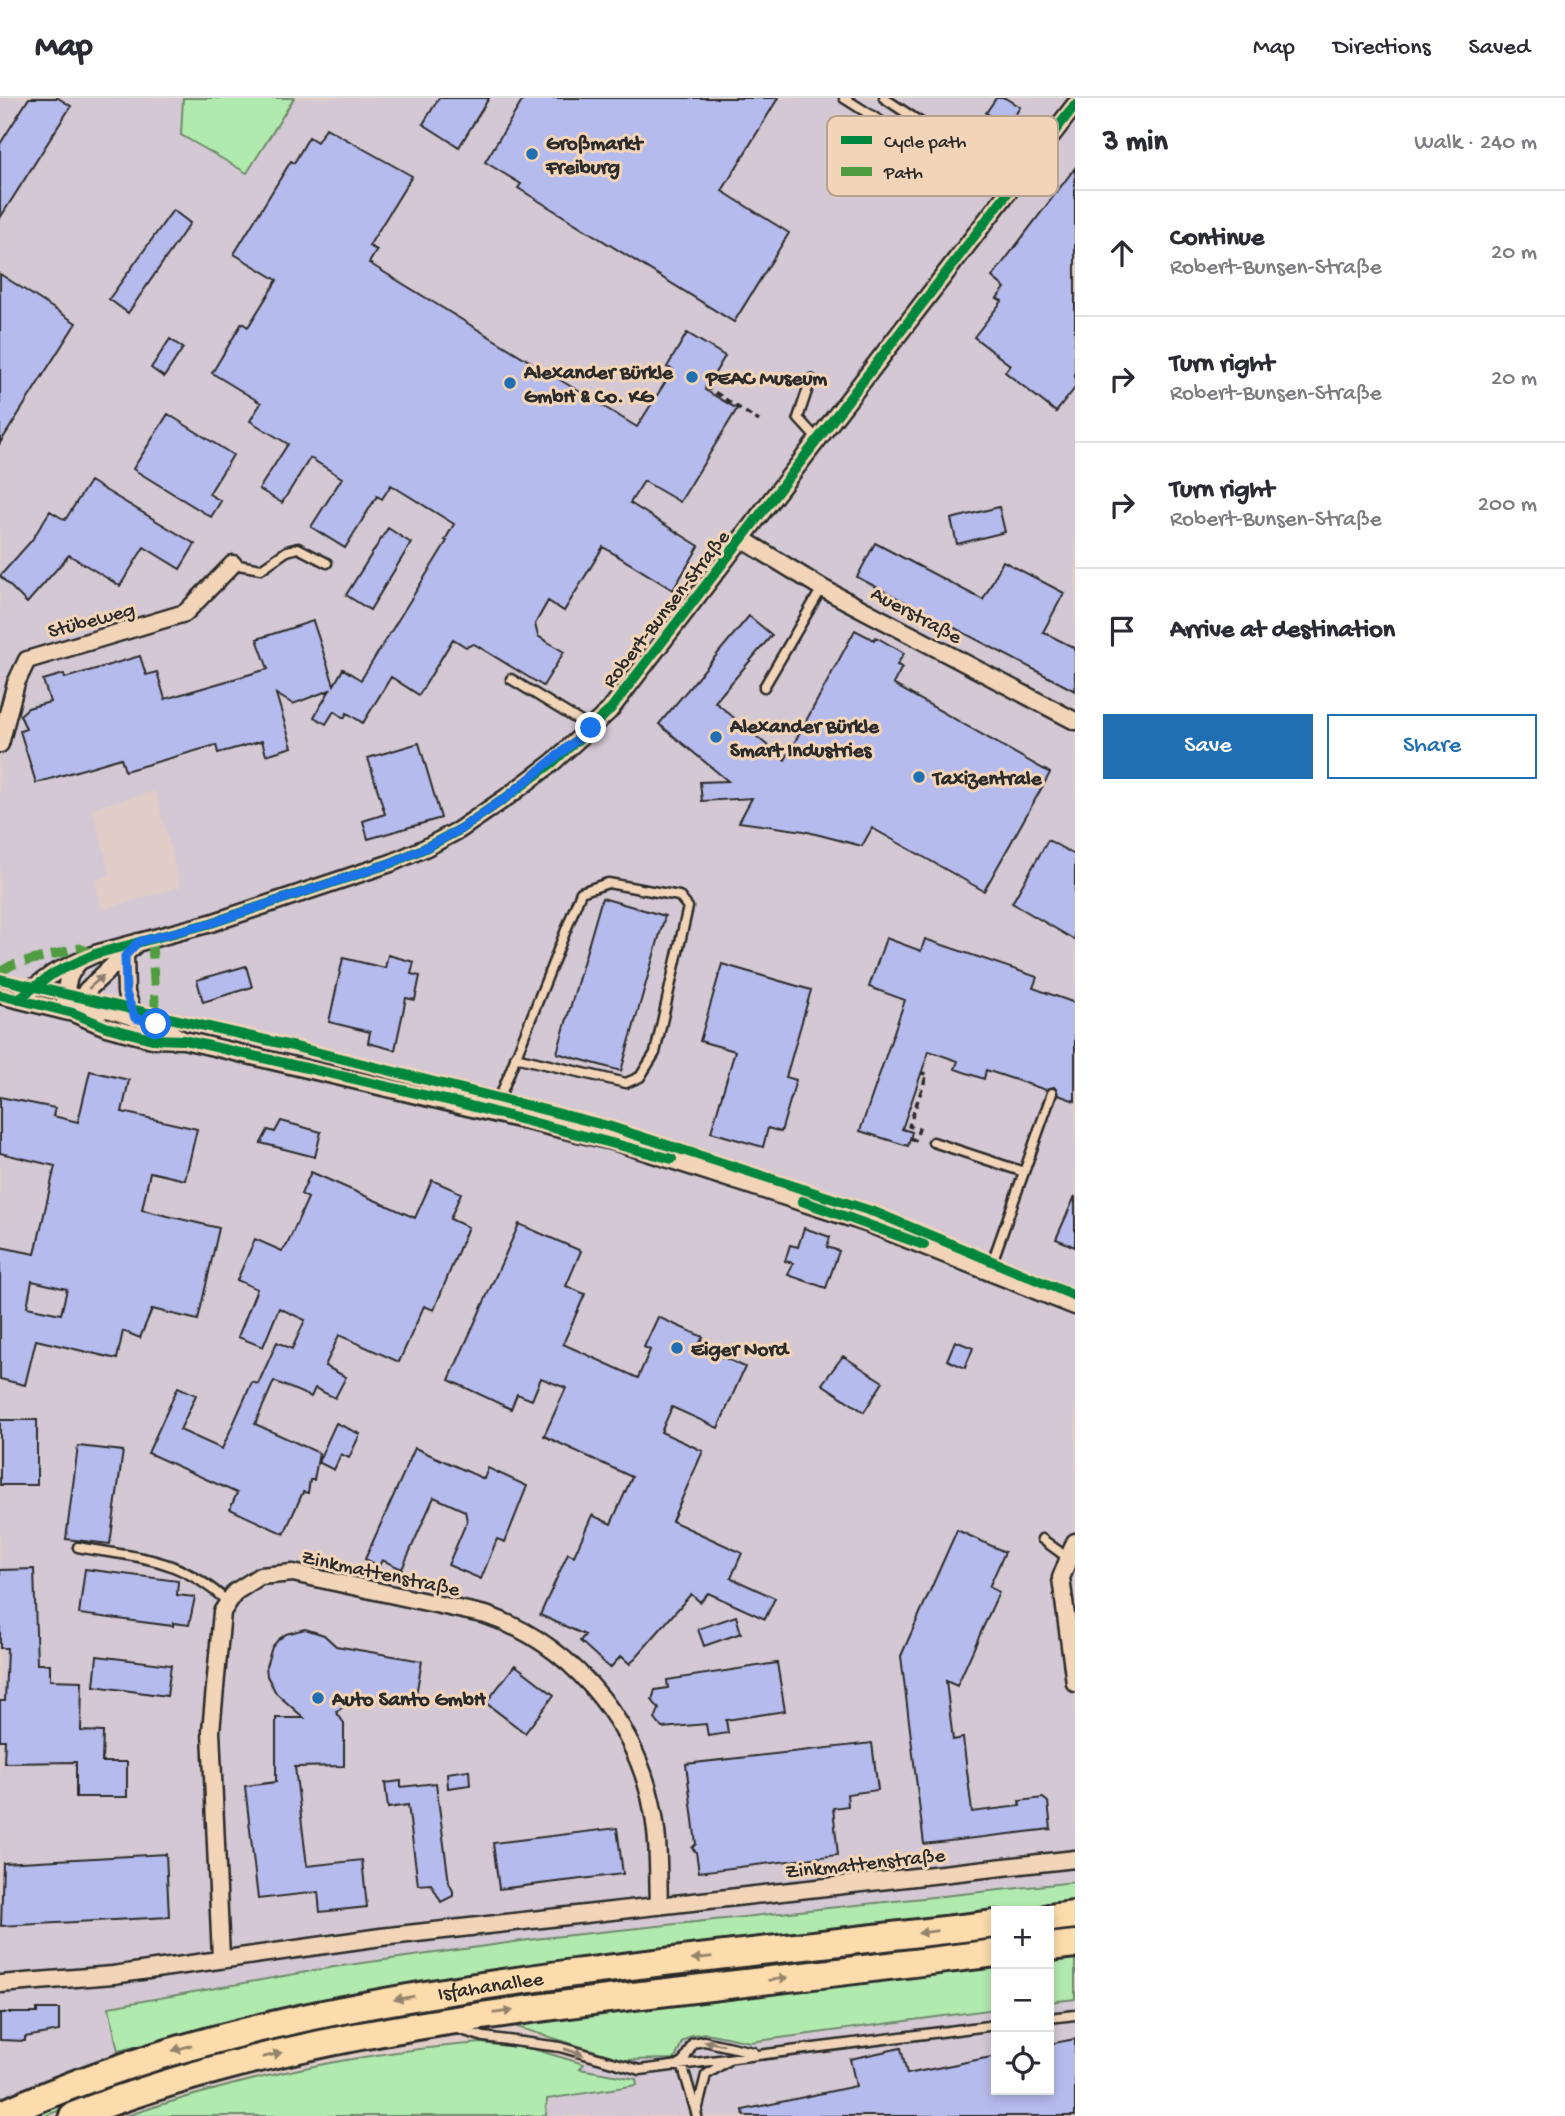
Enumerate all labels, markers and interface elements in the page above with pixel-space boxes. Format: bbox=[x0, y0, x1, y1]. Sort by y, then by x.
text: Map bbox=[35, 29, 92, 67]
text: Map bbox=[1253, 34, 1295, 63]
text: Directions bbox=[1333, 34, 1431, 63]
text: Saved bbox=[1469, 34, 1530, 63]
legend bbox=[827, 116, 1058, 196]
text: 3 min bbox=[1103, 126, 1168, 161]
text: Walk · 240 m bbox=[1414, 130, 1537, 157]
text: Cycle path bbox=[884, 132, 966, 155]
place label: Großmarkt Freiburg bbox=[545, 133, 645, 182]
marker: Großmarkt Freiburg bbox=[524, 146, 540, 162]
text: Path bbox=[883, 163, 923, 186]
text: Continue bbox=[1170, 224, 1264, 255]
icon: ahead bbox=[1103, 234, 1141, 272]
text: 20 m bbox=[1491, 240, 1537, 267]
text: Robert-Bunsen-Straße bbox=[1170, 255, 1382, 282]
text: Turn right bbox=[1170, 350, 1274, 381]
icon: right bbox=[1103, 360, 1141, 398]
place label: Alexander Bürkle GmbH & Co. KG bbox=[523, 362, 674, 411]
text: 20 m bbox=[1491, 366, 1537, 393]
place label: PEAC Museum bbox=[705, 368, 827, 393]
marker: PEAC Museum bbox=[684, 369, 700, 385]
marker: Alexander Bürkle GmbH & Co. KG bbox=[502, 375, 518, 391]
text: Robert-Bunsen-Straße bbox=[1170, 381, 1382, 408]
text: Turn right bbox=[1170, 476, 1274, 507]
icon: right bbox=[1103, 486, 1141, 524]
text: 200 m bbox=[1478, 492, 1537, 519]
text: Robert-Bunsen-Straße bbox=[1170, 507, 1382, 534]
street label: Robert-Bunsen-Straße bbox=[598, 525, 738, 694]
street label: Auerstraße bbox=[866, 583, 966, 652]
street label: Stübeweg bbox=[46, 599, 138, 646]
icon: arrive bbox=[1103, 612, 1141, 650]
text: Arrive at destination bbox=[1170, 616, 1395, 647]
route end bbox=[575, 712, 606, 743]
button: Save bbox=[1103, 714, 1313, 779]
button: Share bbox=[1327, 714, 1537, 779]
place label: Alexander Bürkle Smart Industries bbox=[729, 716, 880, 765]
marker: Alexander Bürkle Smart Industries bbox=[708, 729, 724, 745]
place label: Taxizentrale bbox=[931, 768, 1043, 793]
marker: Taxizentrale bbox=[911, 769, 927, 785]
one-way arrow bbox=[87, 974, 105, 990]
route start bbox=[140, 1008, 171, 1039]
place label: Eiger Nord bbox=[691, 1339, 791, 1364]
marker: Eiger Nord bbox=[669, 1340, 685, 1356]
street label: Zinkmattenstraße bbox=[299, 1546, 463, 1605]
place label: Auto Santo GmbH bbox=[331, 1689, 487, 1714]
marker: Auto Santo GmbH bbox=[310, 1690, 326, 1706]
street label: Zinkmattenstraße bbox=[784, 1845, 948, 1886]
map controls bbox=[991, 1906, 1054, 2095]
button: + bbox=[991, 1906, 1054, 1969]
one-way arrow bbox=[917, 1927, 939, 1938]
one-way arrow bbox=[691, 1952, 713, 1963]
street label: Isfahanallee bbox=[436, 1968, 546, 2009]
button: − bbox=[991, 1969, 1054, 2032]
one-way arrow bbox=[767, 1973, 789, 1984]
one-way arrow bbox=[393, 1993, 415, 2004]
one-way arrow bbox=[493, 2006, 515, 2017]
button: locate bbox=[991, 2032, 1054, 2095]
one-way arrow bbox=[703, 2037, 725, 2048]
one-way arrow bbox=[172, 2044, 193, 2054]
one-way arrow bbox=[563, 2047, 584, 2058]
one-way arrow bbox=[261, 2049, 283, 2060]

